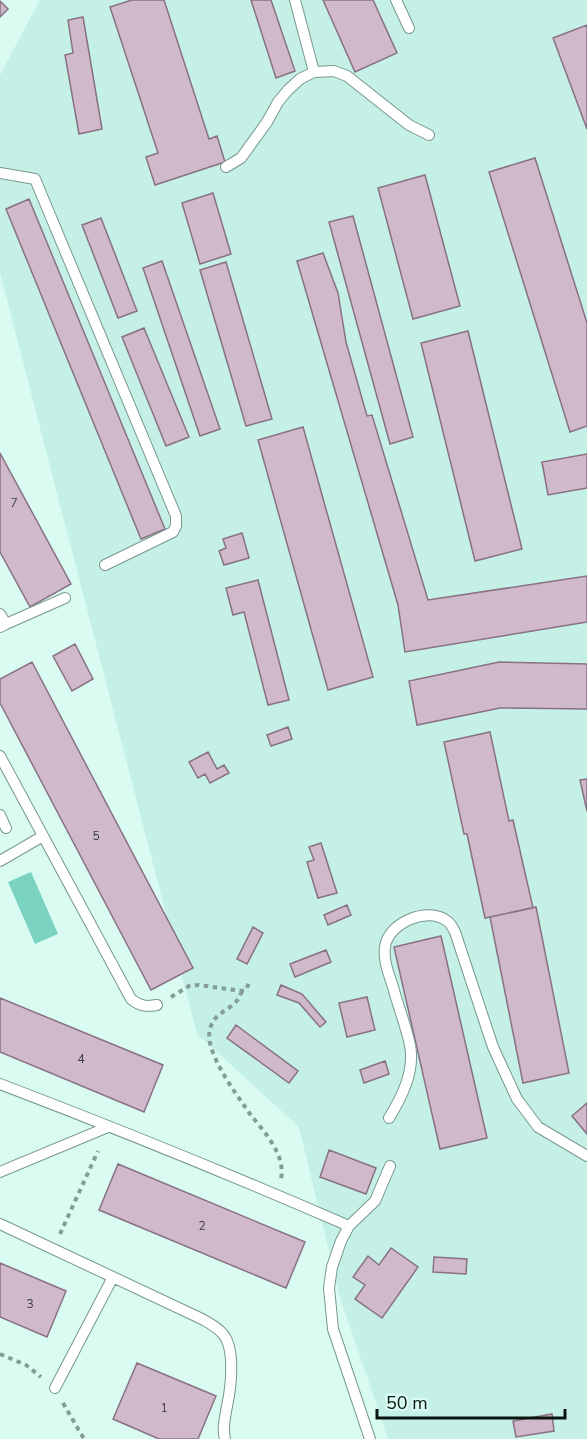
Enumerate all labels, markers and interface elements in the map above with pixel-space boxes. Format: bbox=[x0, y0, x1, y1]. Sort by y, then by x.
house number: 7 bbox=[10, 495, 18, 511]
house number: 5 bbox=[92, 828, 100, 844]
house number: 4 bbox=[77, 1051, 85, 1067]
house number: 2 bbox=[198, 1218, 206, 1234]
house number: 3 bbox=[26, 1296, 34, 1312]
scale bar bbox=[377, 1382, 564, 1420]
text: 50 m bbox=[386, 1391, 428, 1415]
house number: 1 bbox=[160, 1400, 168, 1416]

